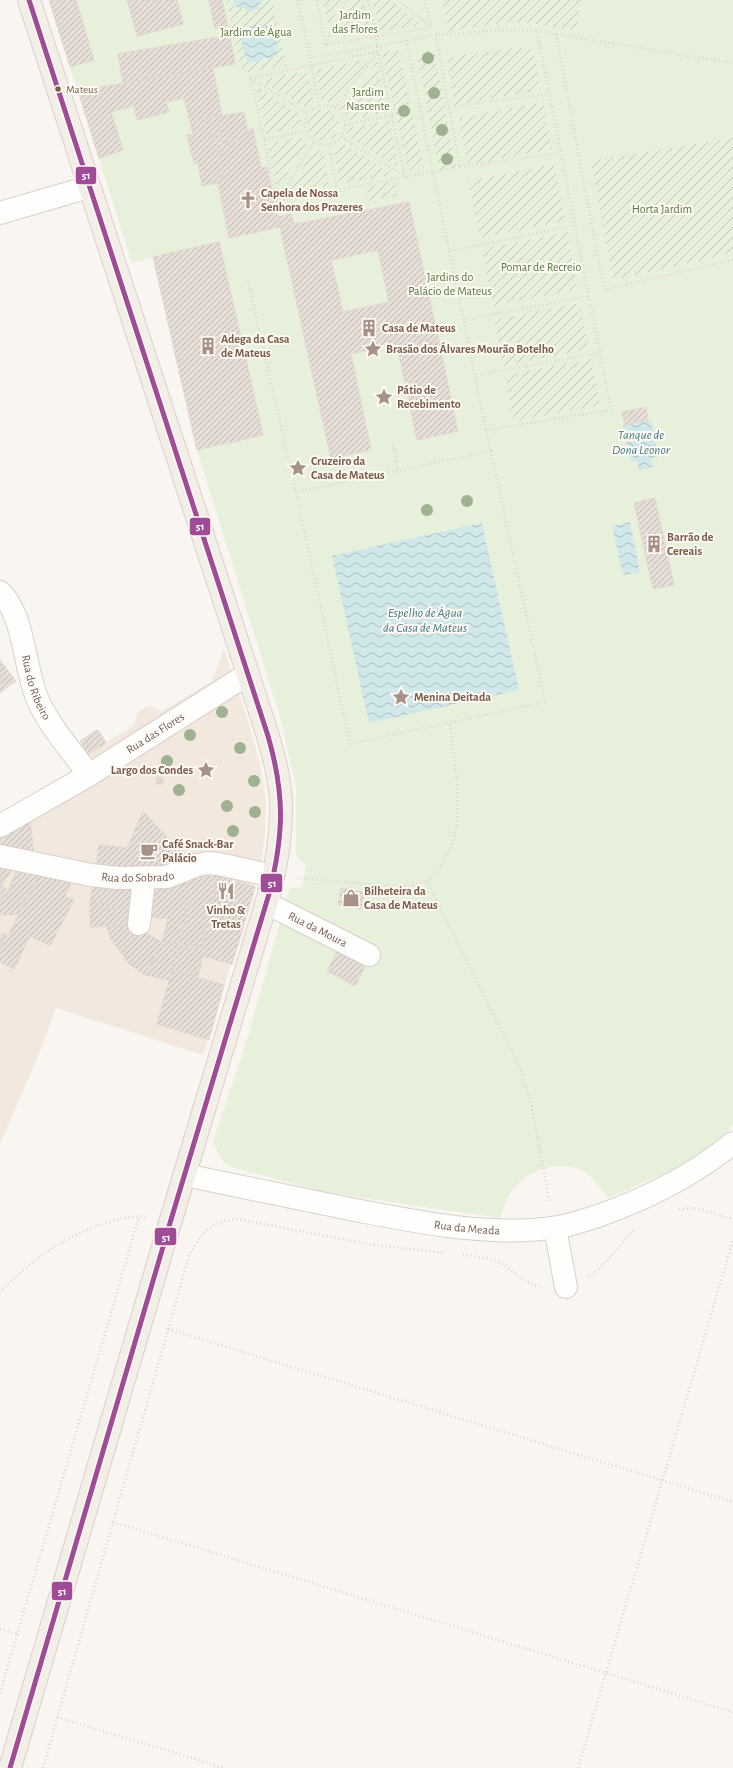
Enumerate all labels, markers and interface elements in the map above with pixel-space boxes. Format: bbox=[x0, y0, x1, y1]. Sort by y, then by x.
park label: Jardim das Flores bbox=[332, 9, 378, 35]
park label: Jardim de Água bbox=[220, 25, 292, 38]
marker: Mateus bbox=[53, 84, 63, 94]
place label: Mateus bbox=[66, 84, 98, 95]
park label: Jardim Nascente bbox=[346, 86, 390, 112]
line badge: 51 bbox=[75, 166, 97, 185]
text: 51 bbox=[82, 170, 90, 181]
place label: Capela de Nossa Senhora dos Prazeres bbox=[261, 187, 363, 213]
church icon: Capela de Nossa Senhora dos Prazeres bbox=[238, 190, 258, 210]
park label: Horta Jardim bbox=[632, 203, 692, 215]
park label: Pomar de Recreio bbox=[501, 261, 581, 273]
park label: Jardins do Palácio de Mateus bbox=[408, 271, 492, 297]
building icon: Casa de Mateus bbox=[359, 318, 379, 338]
place label: Casa de Mateus bbox=[382, 322, 456, 334]
place label: Adega da Casa de Mateus bbox=[221, 333, 290, 359]
building icon: Adega da Casa de Mateus bbox=[198, 336, 218, 356]
place icon: Brasão dos Álvares Mourão Botelho bbox=[363, 339, 383, 359]
place label: Brasão dos Álvares Mourão Botelho bbox=[386, 341, 554, 355]
place label: Pátio de Recebimento bbox=[397, 384, 461, 410]
place icon: Pátio de Recebimento bbox=[374, 387, 394, 407]
water label: Tanque de Dona Leonor bbox=[612, 429, 671, 457]
place label: Cruzeiro da Casa de Mateus bbox=[311, 455, 385, 481]
place icon: Cruzeiro da Casa de Mateus bbox=[288, 458, 308, 478]
line badge: 51 bbox=[189, 517, 211, 536]
text: 51 bbox=[196, 521, 204, 532]
place label: Barrão de Cereais bbox=[667, 531, 714, 557]
building icon: Barrão de Cereais bbox=[644, 534, 664, 554]
water label: Espelho de Água da Casa de Mateus bbox=[383, 606, 467, 635]
street label: Rua do Ribeiro bbox=[20, 654, 53, 722]
place icon: Menina Deitada bbox=[391, 687, 411, 707]
place label: Menina Deitada bbox=[414, 691, 491, 703]
street label: Rua das Flores bbox=[124, 710, 186, 756]
place icon: Largo dos Condes bbox=[196, 760, 216, 780]
place label: Largo dos Condes bbox=[111, 764, 193, 776]
place label: Café Snack-Bar Palácio bbox=[162, 838, 234, 864]
cafe icon: Café Snack-Bar Palácio bbox=[139, 841, 159, 861]
street label: Rua do Sobrado bbox=[101, 869, 176, 884]
line badge: 51 bbox=[260, 873, 283, 893]
text: 51 bbox=[268, 878, 276, 889]
restaurant icon: Vinho & Tretas bbox=[216, 881, 236, 901]
place label: Bilheteira da Casa de Mateus bbox=[364, 885, 438, 911]
shop icon: Bilheteira da Casa de Mateus bbox=[341, 888, 361, 908]
place label: Vinho & Tretas bbox=[206, 904, 246, 930]
street label: Rua da Moura bbox=[286, 909, 350, 949]
street label: Rua da Meada bbox=[433, 1218, 500, 1236]
line badge: 51 bbox=[154, 1227, 177, 1246]
text: 51 bbox=[162, 1232, 170, 1243]
line badge: 51 bbox=[51, 1581, 73, 1601]
text: 51 bbox=[58, 1586, 66, 1597]

